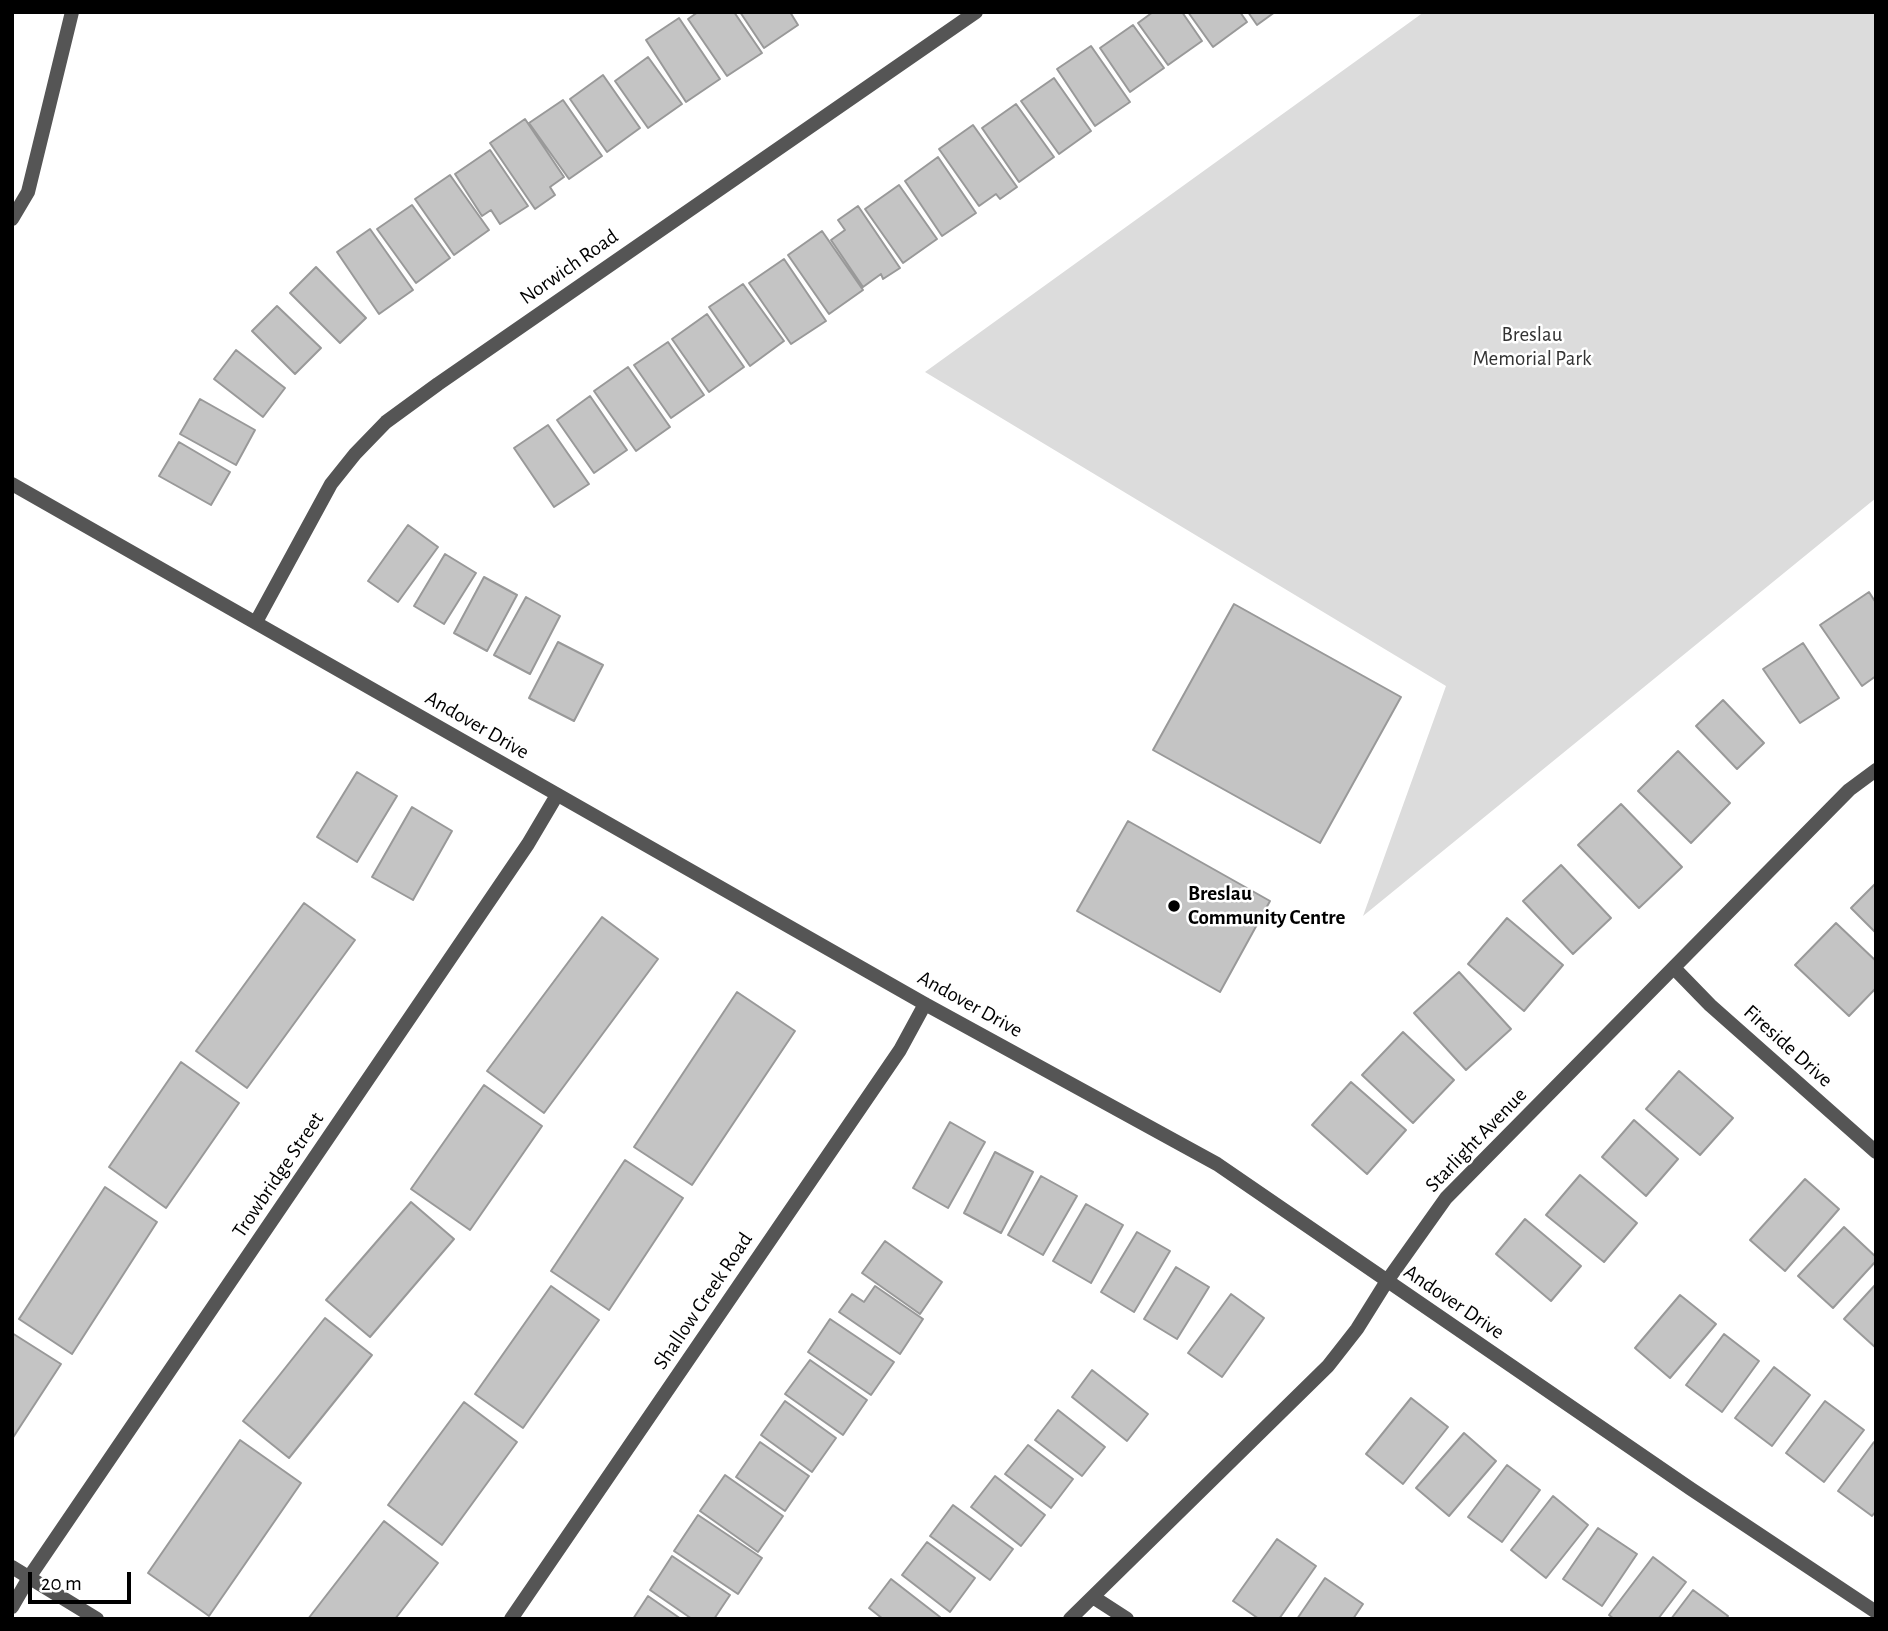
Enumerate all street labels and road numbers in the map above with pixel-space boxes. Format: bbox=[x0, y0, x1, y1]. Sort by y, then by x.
street label: Norwich Road bbox=[515, 224, 623, 310]
street label: Andover Drive bbox=[421, 685, 533, 765]
street label: Andover Drive bbox=[913, 965, 1027, 1043]
street label: Fireside Drive bbox=[1738, 999, 1838, 1093]
street label: Starlight Avenue bbox=[1420, 1082, 1532, 1198]
street label: Trowbridge Street bbox=[227, 1107, 329, 1243]
street label: Shallow Creek Road bbox=[648, 1228, 758, 1374]
street label: Andover Drive bbox=[1399, 1259, 1509, 1345]

